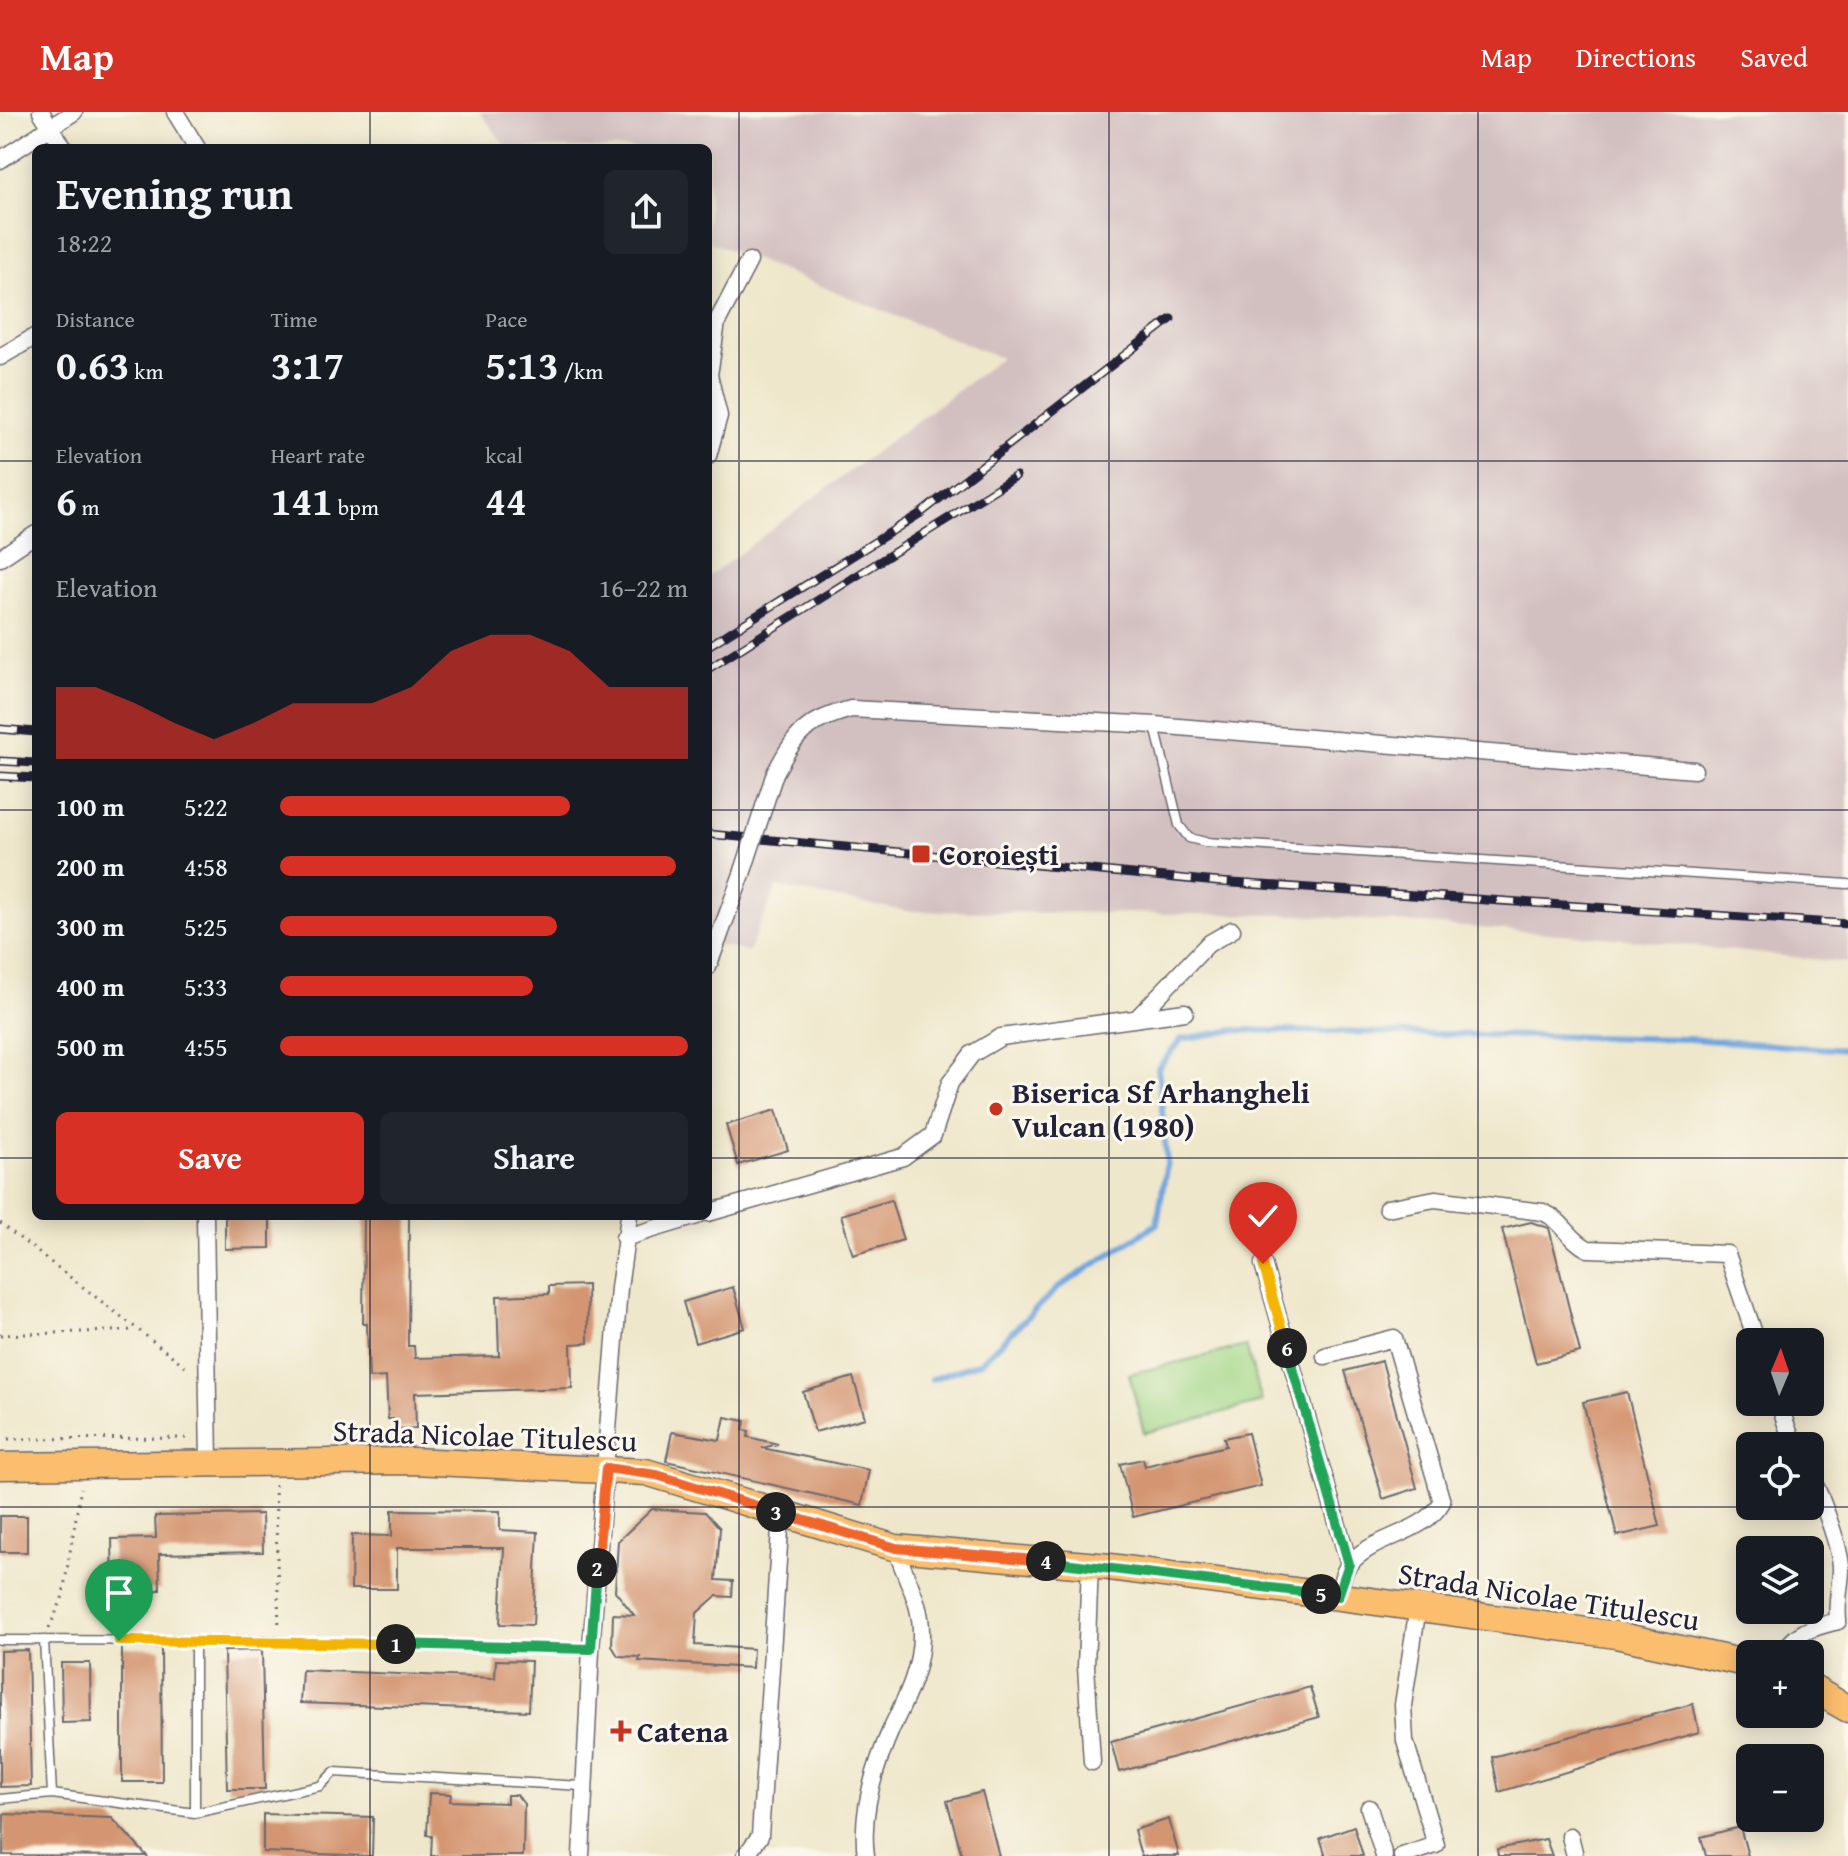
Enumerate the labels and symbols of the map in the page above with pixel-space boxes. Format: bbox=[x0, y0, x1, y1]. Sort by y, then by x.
place label: Coroiești bbox=[939, 832, 1059, 876]
marker: Coroiești bbox=[910, 843, 932, 865]
place label: Biserica Sf Arhangheli Vulcan (1980) bbox=[1012, 1070, 1310, 1148]
marker: Biserica Sf Arhangheli Vulcan (1980) bbox=[987, 1100, 1005, 1118]
pin bbox=[1229, 1182, 1297, 1264]
pin: 6 bbox=[1267, 1328, 1307, 1368]
north arrow bbox=[1736, 1328, 1824, 1416]
street label: Strada Nicolae Titulescu bbox=[332, 1408, 639, 1462]
pin: 3 bbox=[756, 1492, 796, 1532]
pin: 4 bbox=[1026, 1541, 1066, 1581]
pin: 2 bbox=[577, 1548, 617, 1588]
street label: Strada Nicolae Titulescu bbox=[1395, 1550, 1703, 1642]
pin bbox=[85, 1559, 153, 1641]
pin: 5 bbox=[1301, 1574, 1341, 1614]
pin: 1 bbox=[376, 1624, 416, 1664]
place label: Catena bbox=[637, 1709, 729, 1753]
marker: Catena bbox=[612, 1722, 630, 1740]

